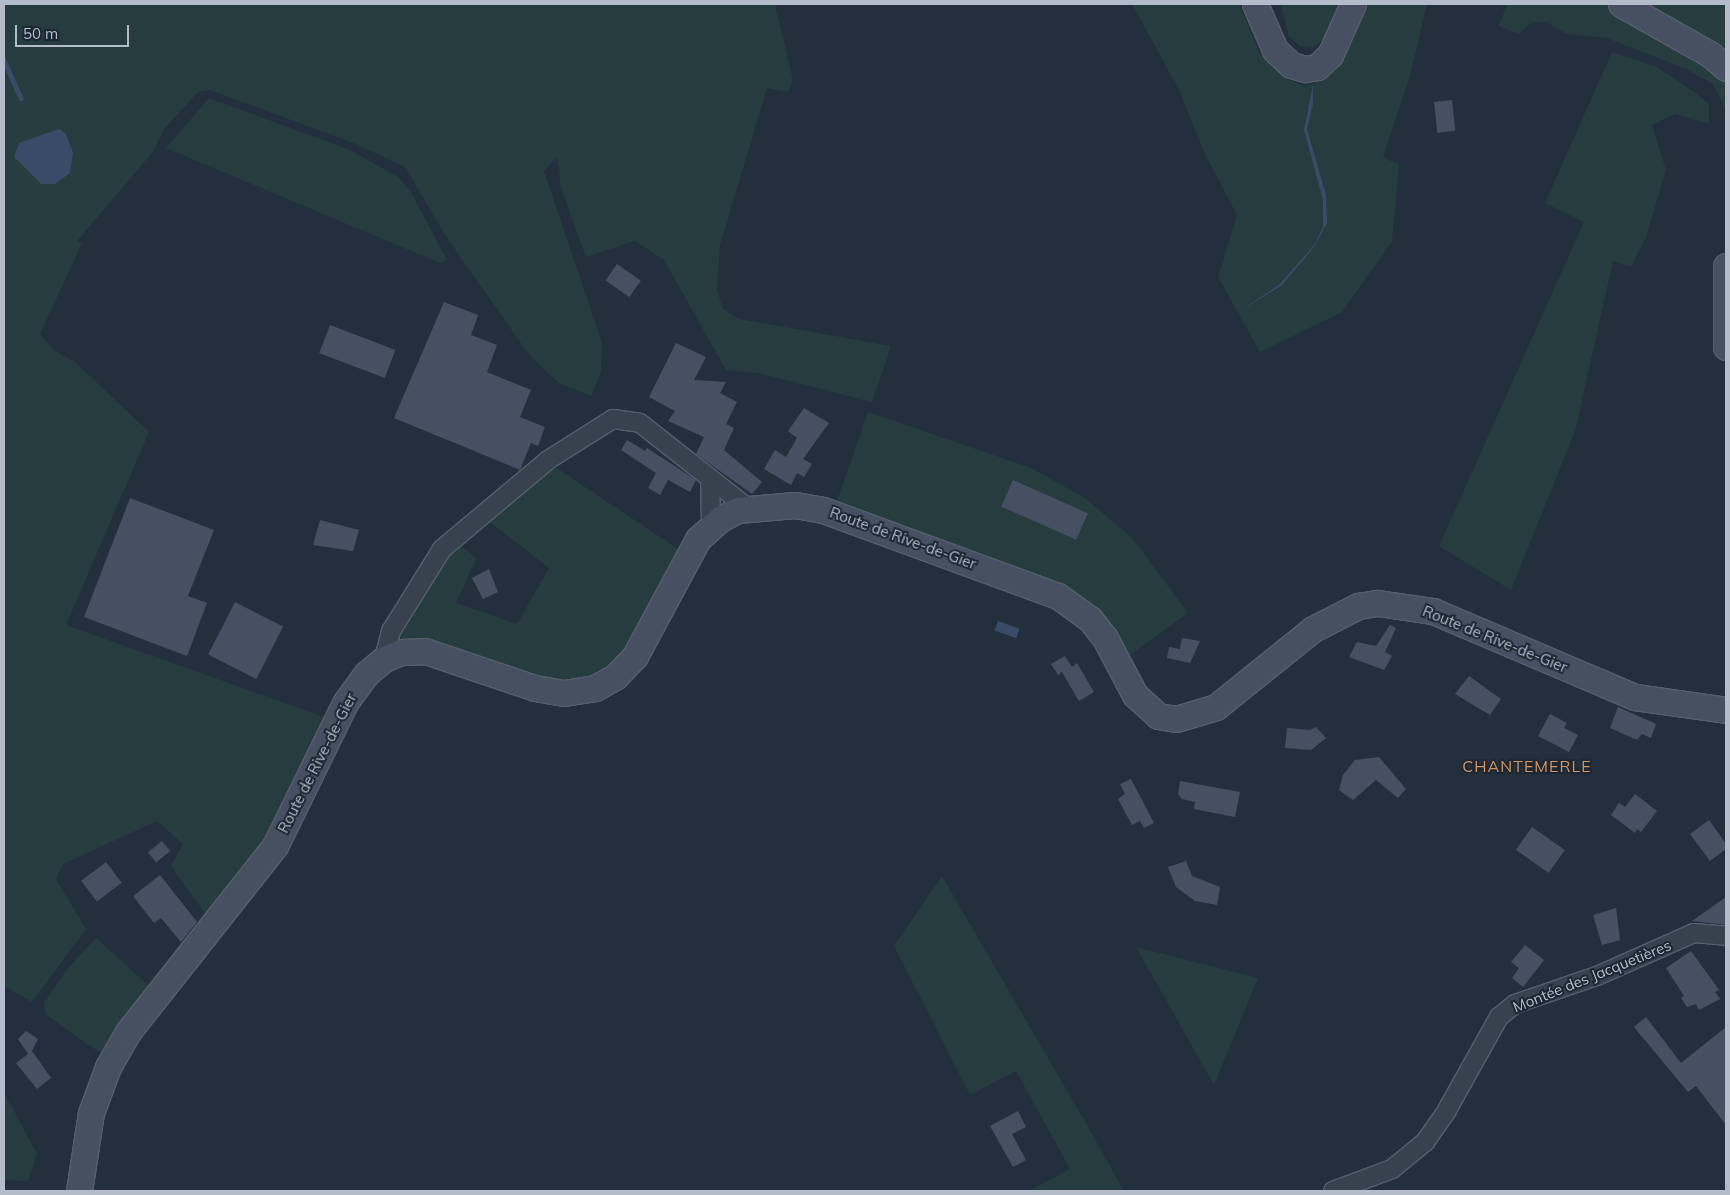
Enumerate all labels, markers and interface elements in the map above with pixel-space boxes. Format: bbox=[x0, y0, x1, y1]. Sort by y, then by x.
scale bar bbox=[18, 15, 131, 47]
text: 50 m bbox=[23, 24, 58, 43]
street label: Route de Rive-de-Gier bbox=[827, 503, 979, 573]
street label: Route de Rive-de-Gier bbox=[1420, 602, 1570, 676]
street label: Route de Rive-de-Gier bbox=[274, 690, 360, 836]
district label: CHANTEMERLE bbox=[1461, 756, 1593, 776]
street label: Montée des Jacquetières bbox=[1510, 936, 1674, 1016]

